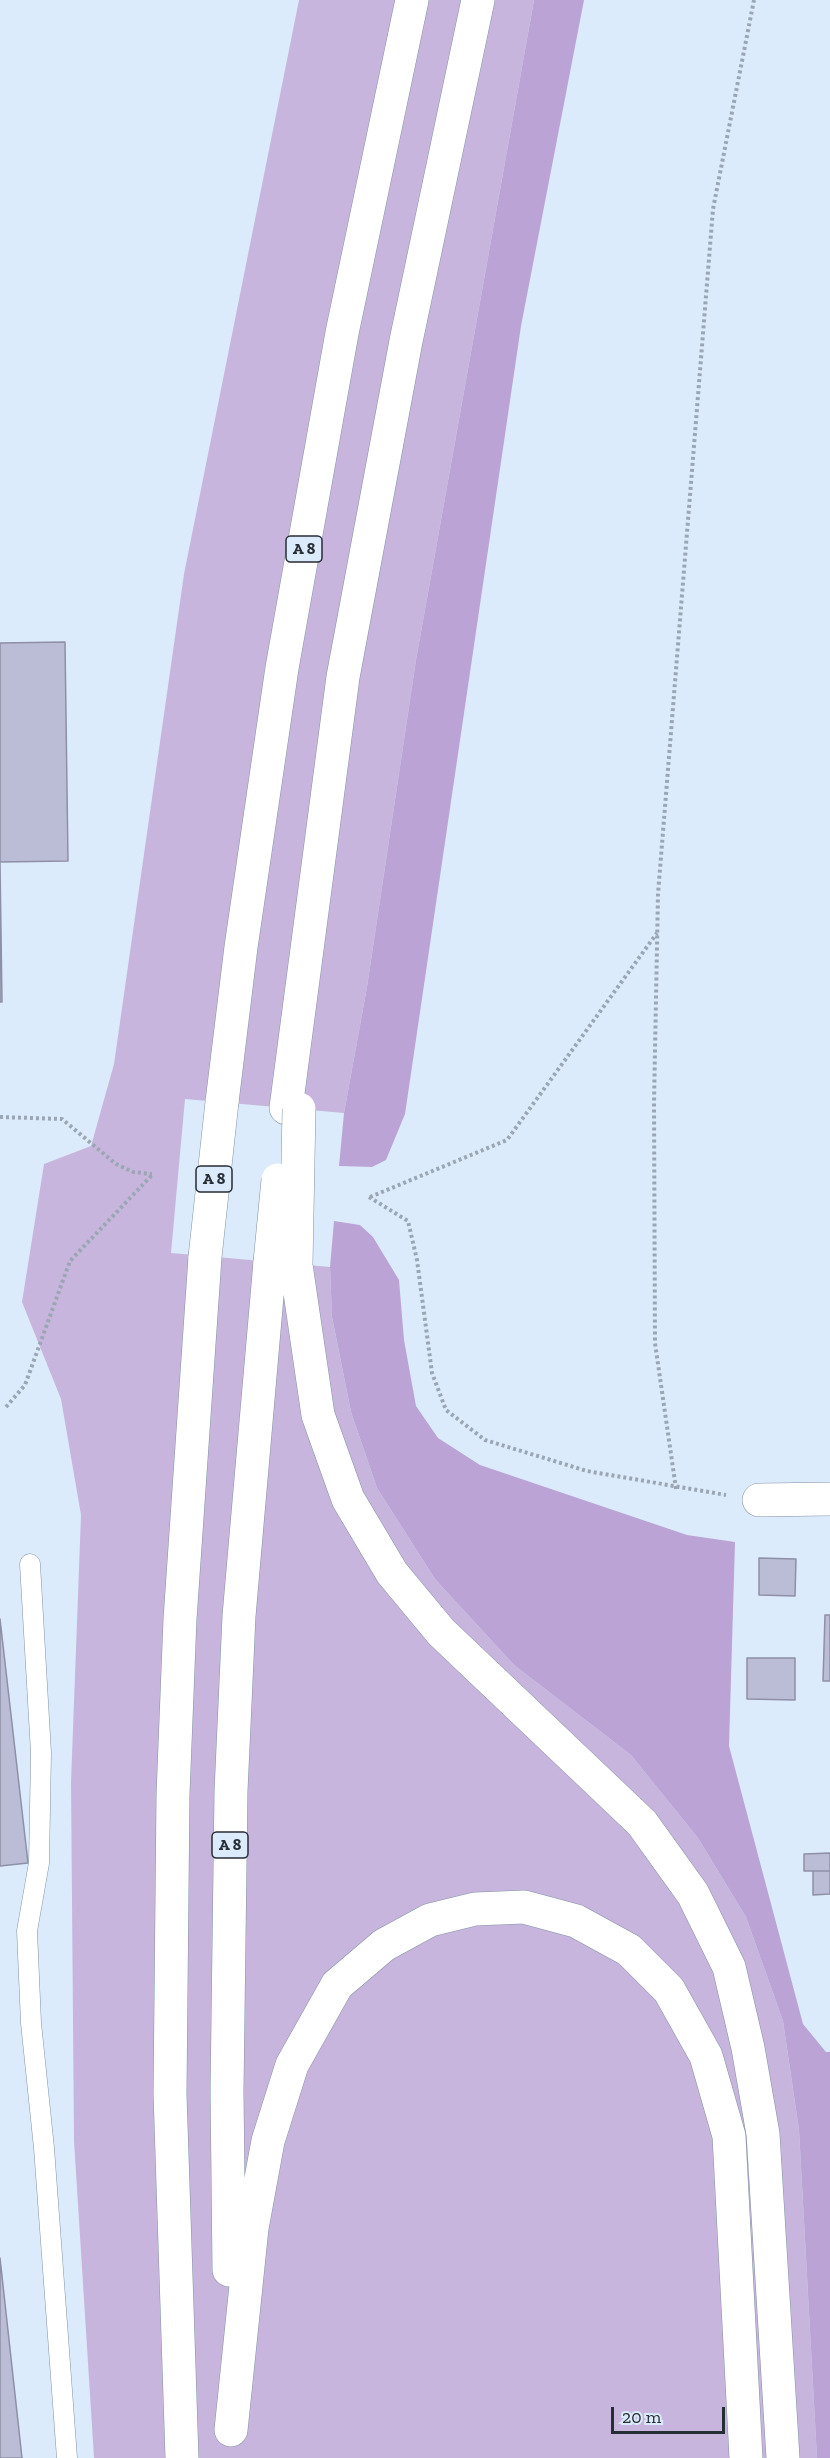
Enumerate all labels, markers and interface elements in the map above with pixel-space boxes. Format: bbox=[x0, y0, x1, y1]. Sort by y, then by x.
road number: A 8 bbox=[286, 536, 322, 562]
road number: A 8 bbox=[196, 1166, 232, 1192]
road number: A 8 bbox=[212, 1832, 248, 1858]
scale bar bbox=[614, 2395, 728, 2433]
text: 20 m bbox=[622, 2406, 661, 2428]

